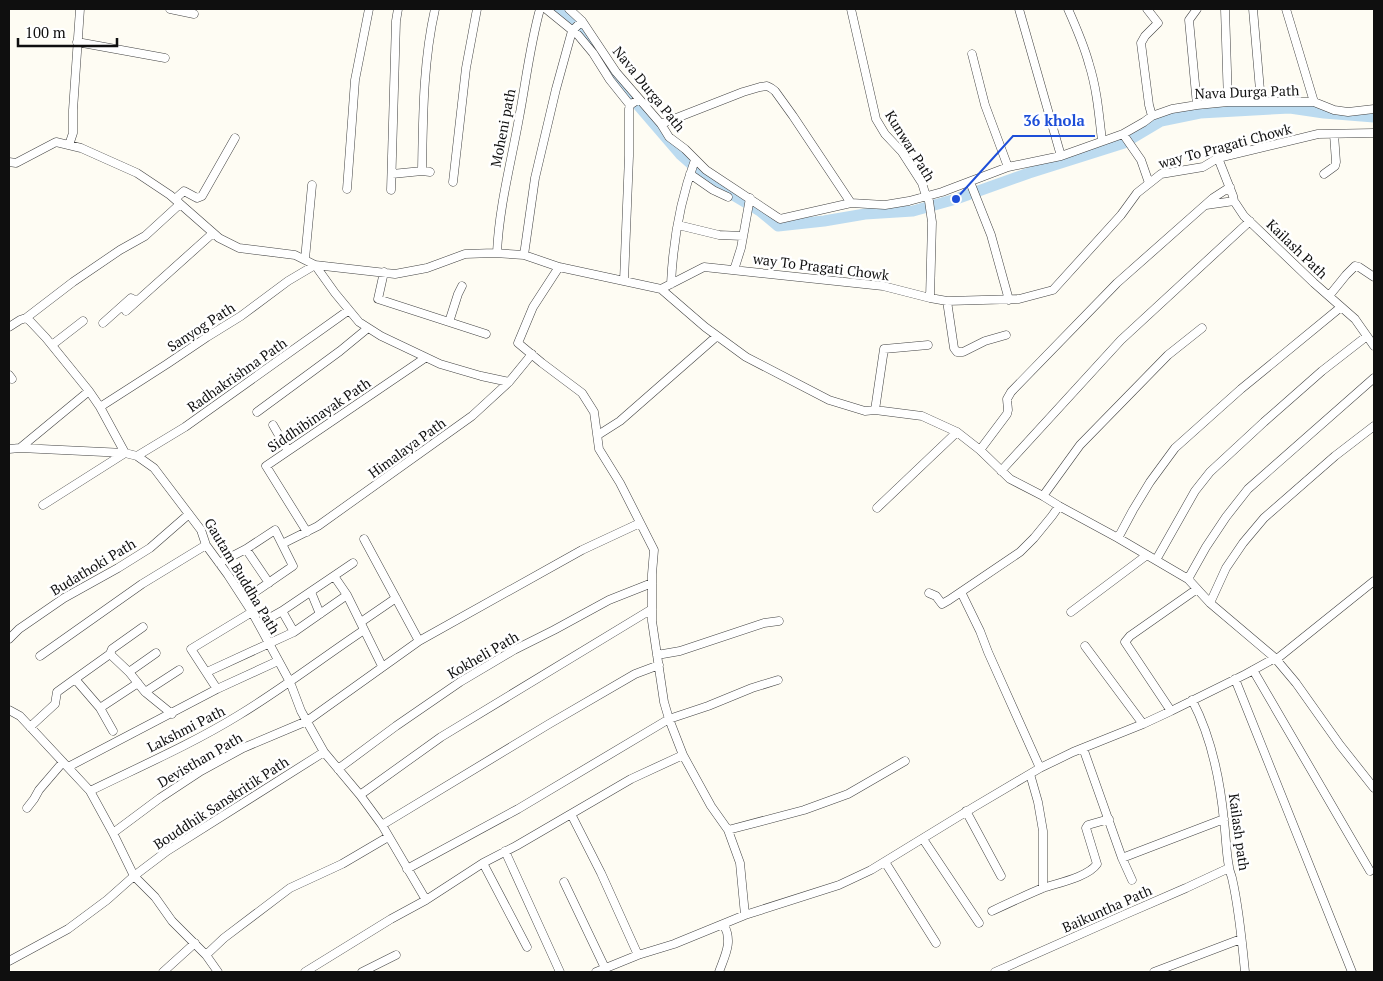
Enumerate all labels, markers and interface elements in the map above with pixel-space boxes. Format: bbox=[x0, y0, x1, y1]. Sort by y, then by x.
scale bar bbox=[18, 15, 116, 47]
text: 100 m bbox=[25, 22, 66, 42]
street label: Nava Durga Path bbox=[609, 42, 690, 135]
street label: Nava Durga Path bbox=[1194, 80, 1300, 103]
street label: Moheni path bbox=[486, 87, 519, 169]
callout: 36 khola bbox=[1013, 106, 1095, 136]
street label: Kunwar Path bbox=[881, 107, 940, 185]
text: 36 khola bbox=[1023, 110, 1085, 130]
street label: way To Pragati Chowk bbox=[1155, 118, 1294, 173]
street label: Kailash Path bbox=[1263, 215, 1332, 283]
street label: way To Pragati Chowk bbox=[751, 249, 891, 284]
street label: Sanyog Path bbox=[163, 298, 238, 356]
street label: Radhakrishna Path bbox=[183, 333, 290, 416]
street label: Siddhibinayak Path bbox=[263, 373, 374, 456]
street label: Himalaya Path bbox=[364, 413, 449, 482]
street label: Gautam Buddha Path bbox=[200, 514, 285, 637]
street label: Budathoki Path bbox=[47, 534, 139, 600]
street label: Kokheli Path bbox=[444, 627, 522, 683]
street label: Lakshmi Path bbox=[144, 701, 228, 756]
street label: Devisthan Path bbox=[154, 728, 246, 792]
street label: Bouddhik Sanskritik Path bbox=[149, 752, 292, 853]
street label: Kailash path bbox=[1225, 792, 1254, 872]
street label: Baikuntha Path bbox=[1059, 880, 1155, 937]

